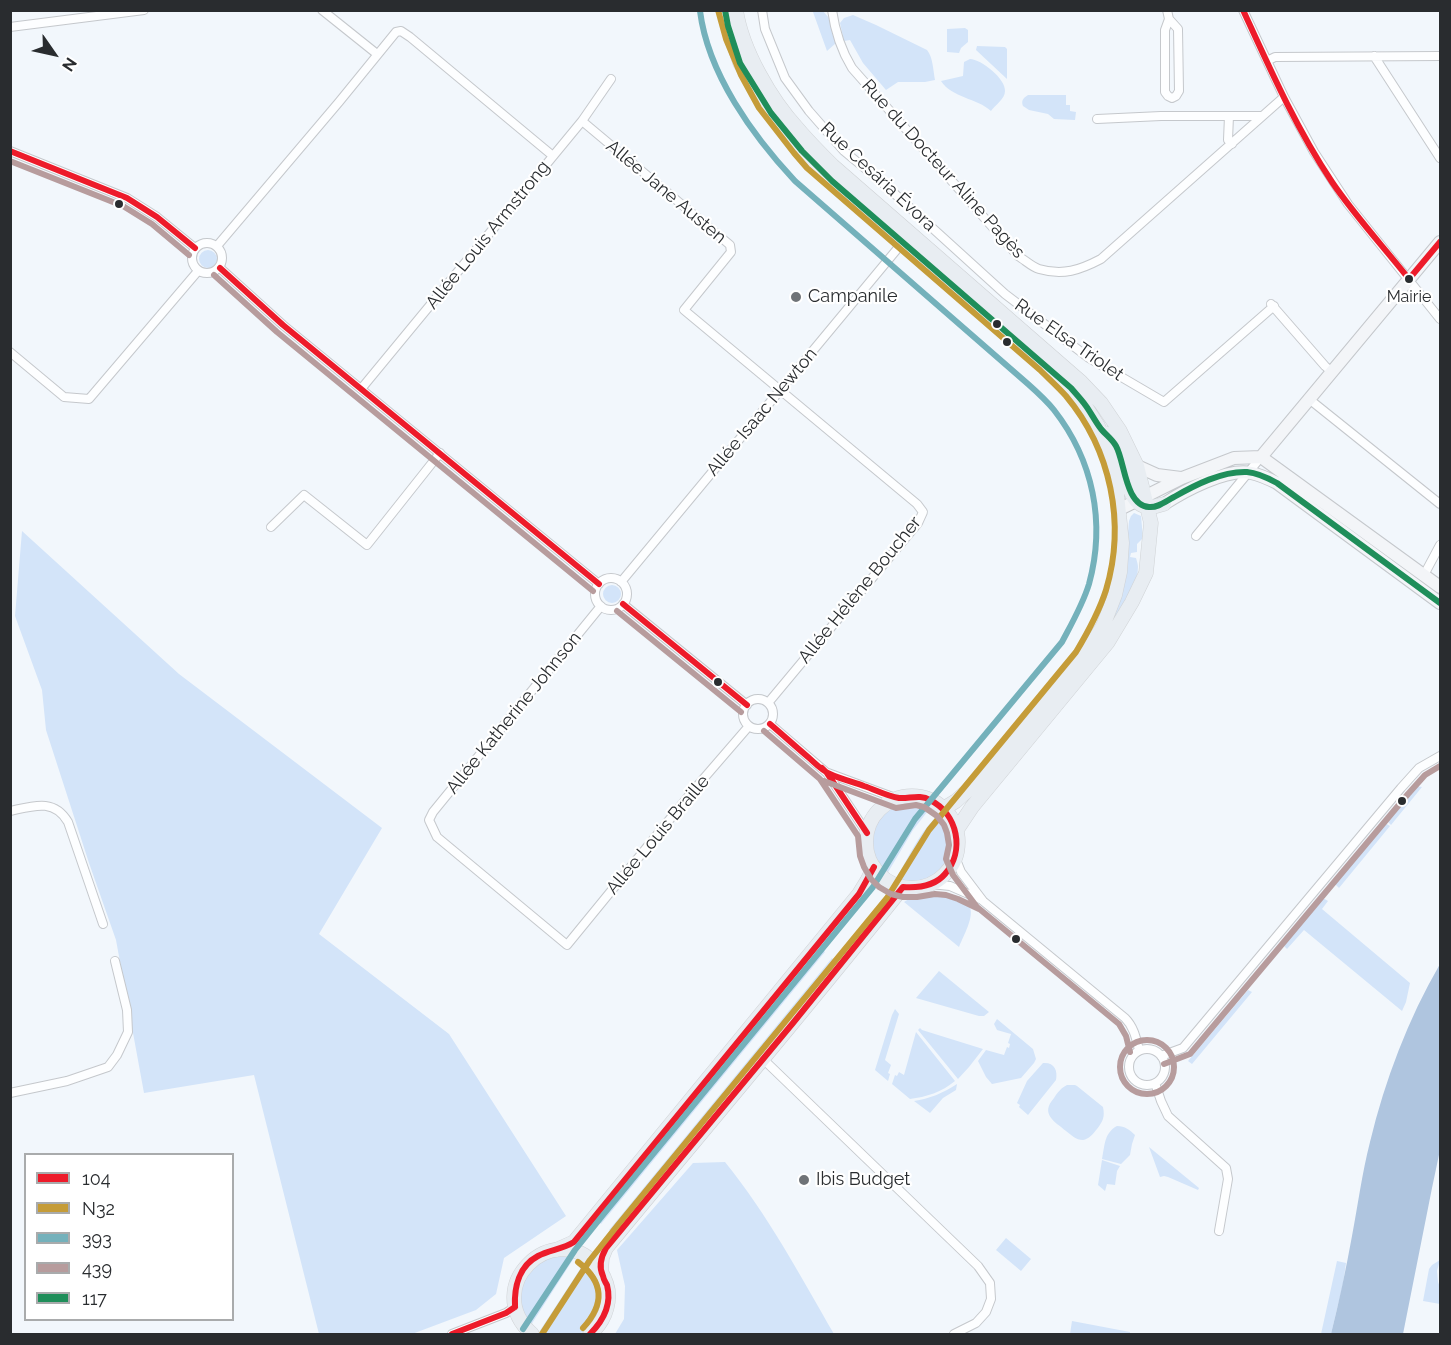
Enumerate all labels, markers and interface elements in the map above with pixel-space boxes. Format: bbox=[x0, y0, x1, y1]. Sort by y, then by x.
north arrow bbox=[24, 24, 84, 84]
text: N bbox=[58, 54, 81, 75]
street label: Rue du Docteur Aline Pagès bbox=[857, 75, 1029, 263]
street label: Rue Cesária Évora bbox=[816, 118, 940, 236]
street label: Allée Jane Austen bbox=[602, 136, 730, 248]
street label: Allée Louis Armstrong bbox=[421, 156, 555, 314]
unlabelled marker bbox=[113, 198, 125, 210]
marker: Mairie bbox=[1403, 273, 1415, 285]
place label: Campanile bbox=[808, 286, 897, 308]
place label: Mairie bbox=[1387, 287, 1431, 307]
marker: Campanile bbox=[789, 290, 803, 304]
street label: Rue Elsa Triolet bbox=[1010, 294, 1128, 386]
unlabelled marker bbox=[991, 318, 1003, 330]
unlabelled marker bbox=[1001, 336, 1013, 348]
street label: Allée Isaac Newton bbox=[702, 344, 822, 480]
street label: Allée Hélène Boucher bbox=[794, 512, 926, 668]
street label: Allée Katherine Johnson bbox=[442, 628, 586, 798]
unlabelled marker bbox=[712, 676, 724, 688]
street label: Allée Louis Braille bbox=[602, 771, 714, 899]
unlabelled marker bbox=[1396, 795, 1408, 807]
unlabelled marker bbox=[1010, 933, 1022, 945]
legend bbox=[24, 1153, 234, 1321]
text: 104 bbox=[82, 1168, 111, 1189]
place label: Ibis Budget bbox=[816, 1169, 910, 1191]
marker: Ibis Budget bbox=[797, 1173, 811, 1187]
text: N32 bbox=[82, 1198, 115, 1219]
text: 393 bbox=[82, 1228, 112, 1249]
text: 439 bbox=[82, 1258, 112, 1279]
text: 117 bbox=[82, 1288, 107, 1309]

